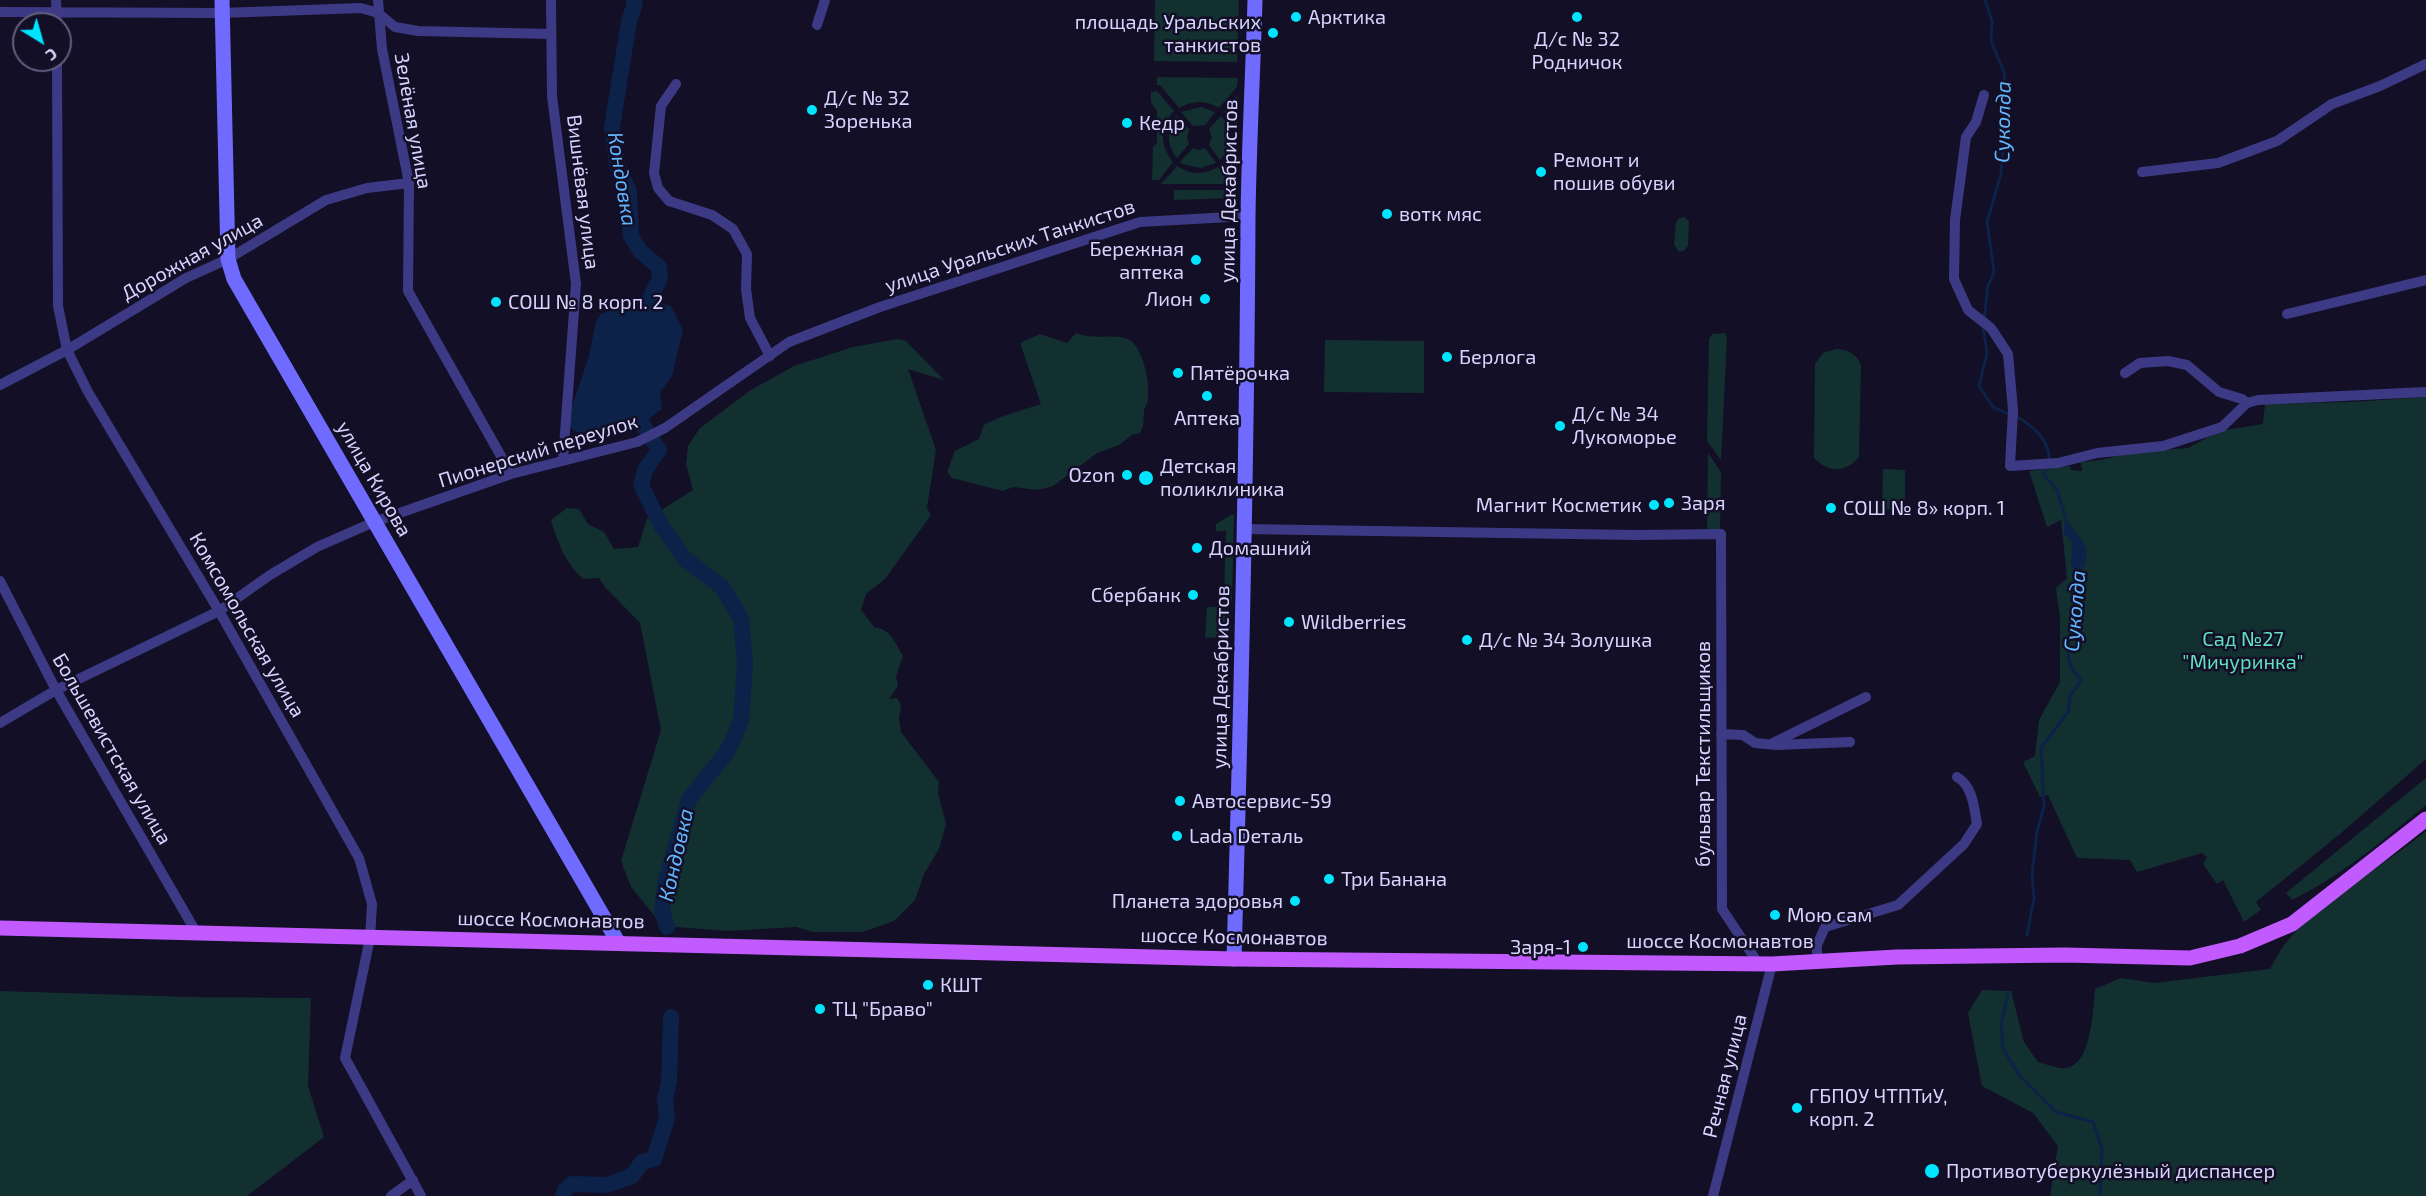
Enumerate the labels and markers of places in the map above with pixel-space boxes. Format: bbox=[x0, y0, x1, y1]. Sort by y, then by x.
place label: Арктика bbox=[1308, 5, 1386, 29]
place label: площадь Уральских танкистов bbox=[1075, 10, 1261, 57]
marker: Арктика bbox=[1289, 10, 1303, 24]
marker: Д/с № 32 Родничок bbox=[1570, 10, 1584, 24]
marker: площадь Уральских танкистов bbox=[1266, 26, 1280, 40]
place label: Д/с № 32 Родничок bbox=[1532, 27, 1622, 74]
place label: Д/с № 32 Зоренька bbox=[824, 86, 913, 133]
marker: Д/с № 32 Зоренька bbox=[805, 103, 819, 117]
place label: Кедр bbox=[1139, 111, 1185, 135]
marker: Кедр bbox=[1120, 116, 1134, 130]
place label: Ремонт и пошив обуви bbox=[1553, 148, 1676, 195]
marker: Ремонт и пошив обуви bbox=[1534, 165, 1548, 179]
place label: вотк мяс bbox=[1399, 202, 1482, 226]
marker: вотк мяс bbox=[1380, 207, 1394, 221]
place label: Бережная аптека bbox=[1090, 237, 1184, 284]
marker: Бережная аптека bbox=[1189, 253, 1203, 267]
place label: Лион bbox=[1145, 287, 1193, 311]
place label: СОШ № 8 корп. 2 bbox=[508, 290, 663, 314]
marker: Лион bbox=[1198, 292, 1212, 306]
marker: СОШ № 8 корп. 2 bbox=[489, 295, 503, 309]
place label: Берлога bbox=[1459, 345, 1536, 369]
marker: Берлога bbox=[1440, 350, 1454, 364]
place label: Пятёрочка bbox=[1190, 361, 1290, 385]
marker: Пятёрочка bbox=[1171, 366, 1185, 380]
marker: Аптека bbox=[1200, 389, 1214, 403]
place label: Д/с № 34 Лукоморье bbox=[1572, 402, 1677, 449]
place label: Аптека bbox=[1174, 406, 1240, 430]
marker: Д/с № 34 Лукоморье bbox=[1553, 419, 1567, 433]
place label: Детская поликлиника bbox=[1160, 454, 1285, 501]
place label: Ozon bbox=[1068, 463, 1115, 487]
marker: Ozon bbox=[1120, 468, 1134, 482]
marker: Детская поликлиника bbox=[1137, 469, 1155, 487]
place label: Заря bbox=[1681, 491, 1726, 515]
place label: Магнит Косметик bbox=[1476, 493, 1642, 517]
marker: Заря bbox=[1662, 496, 1676, 510]
place label: СОШ № 8» корп. 1 bbox=[1843, 496, 2005, 520]
marker: Магнит Косметик bbox=[1647, 498, 1661, 512]
marker: СОШ № 8» корп. 1 bbox=[1824, 501, 1838, 515]
place label: Домашний bbox=[1209, 536, 1312, 560]
marker: Домашний bbox=[1190, 541, 1204, 555]
place label: Сбербанк bbox=[1091, 583, 1181, 607]
marker: Сбербанк bbox=[1186, 588, 1200, 602]
place label: Wildberries bbox=[1301, 610, 1406, 634]
marker: Wildberries bbox=[1282, 615, 1296, 629]
place label: Д/с № 34 Золушка bbox=[1479, 628, 1652, 652]
marker: Д/с № 34 Золушка bbox=[1460, 633, 1474, 647]
place label: Автосервис-59 bbox=[1192, 789, 1332, 813]
marker: Автосервис-59 bbox=[1173, 794, 1187, 808]
place label: Lada Dеталь bbox=[1189, 824, 1303, 848]
marker: Lada Dеталь bbox=[1170, 829, 1184, 843]
place label: Три Банана bbox=[1341, 867, 1447, 891]
marker: Три Банана bbox=[1322, 872, 1336, 886]
place label: Планета здоровья bbox=[1112, 889, 1283, 913]
marker: Планета здоровья bbox=[1288, 894, 1302, 908]
place label: Мою сам bbox=[1787, 903, 1872, 927]
marker: Мою сам bbox=[1768, 908, 1782, 922]
place label: Заря-1 bbox=[1510, 935, 1571, 959]
marker: Заря-1 bbox=[1576, 940, 1590, 954]
place label: КШТ bbox=[940, 973, 982, 997]
marker: КШТ bbox=[921, 978, 935, 992]
place label: ТЦ "Браво" bbox=[832, 997, 933, 1021]
marker: ТЦ "Браво" bbox=[813, 1002, 827, 1016]
place label: ГБПОУ ЧТПТиУ, корп. 2 bbox=[1809, 1084, 1948, 1131]
marker: ГБПОУ ЧТПТиУ, корп. 2 bbox=[1790, 1101, 1804, 1115]
place label: Противотуберкулёзный диспансер bbox=[1946, 1159, 2275, 1183]
marker: Противотуберкулёзный диспансер bbox=[1923, 1162, 1941, 1180]

